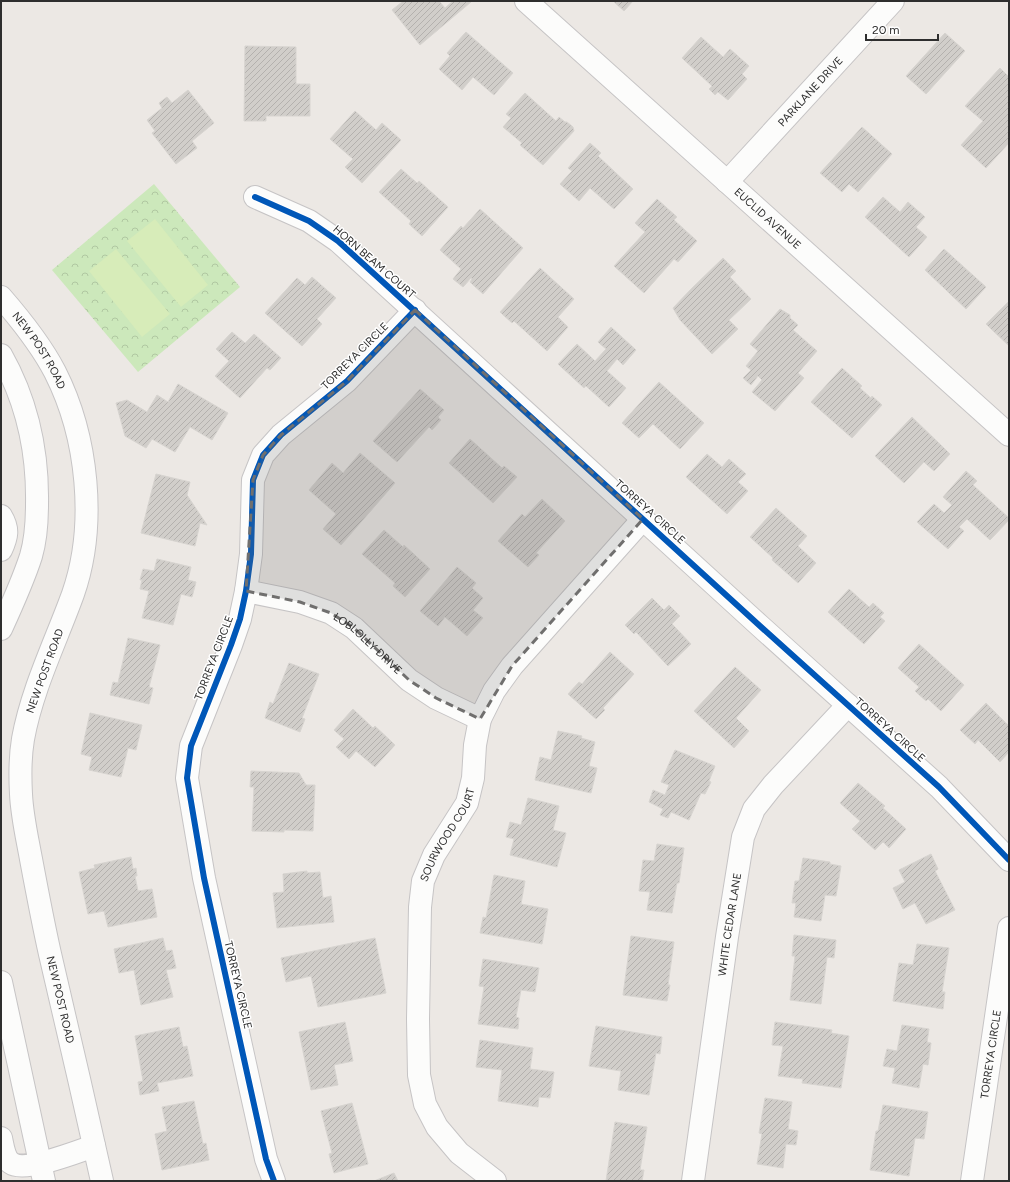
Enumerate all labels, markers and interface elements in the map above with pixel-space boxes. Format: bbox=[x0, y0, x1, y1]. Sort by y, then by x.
scale bar bbox=[866, 16, 938, 42]
text: 20 m bbox=[872, 23, 900, 37]
street label: PARKLANE DRIVE bbox=[775, 54, 845, 129]
street label: EUCLID AVENUE bbox=[732, 185, 804, 252]
street label: HORN BEAM COURT bbox=[330, 223, 418, 301]
street label: NEW POST ROAD bbox=[10, 309, 69, 391]
street label: TORREYA CIRCLE bbox=[319, 320, 391, 392]
street label: TORREYA CIRCLE bbox=[612, 477, 688, 547]
street label: LOBLOLLY DRIVE bbox=[331, 610, 405, 677]
street label: TORREYA CIRCLE bbox=[192, 614, 236, 702]
street label: NEW POST ROAD bbox=[24, 626, 67, 715]
street label: TORREYA CIRCLE bbox=[852, 695, 928, 765]
street label: SOURWOOD COURT bbox=[417, 787, 477, 884]
street label: WHITE CEDAR LANE bbox=[715, 872, 744, 977]
street label: TORREYA CIRCLE bbox=[222, 940, 254, 1030]
street label: NEW POST ROAD bbox=[44, 955, 77, 1045]
street label: TORREYA CIRCLE bbox=[978, 1009, 1003, 1100]

